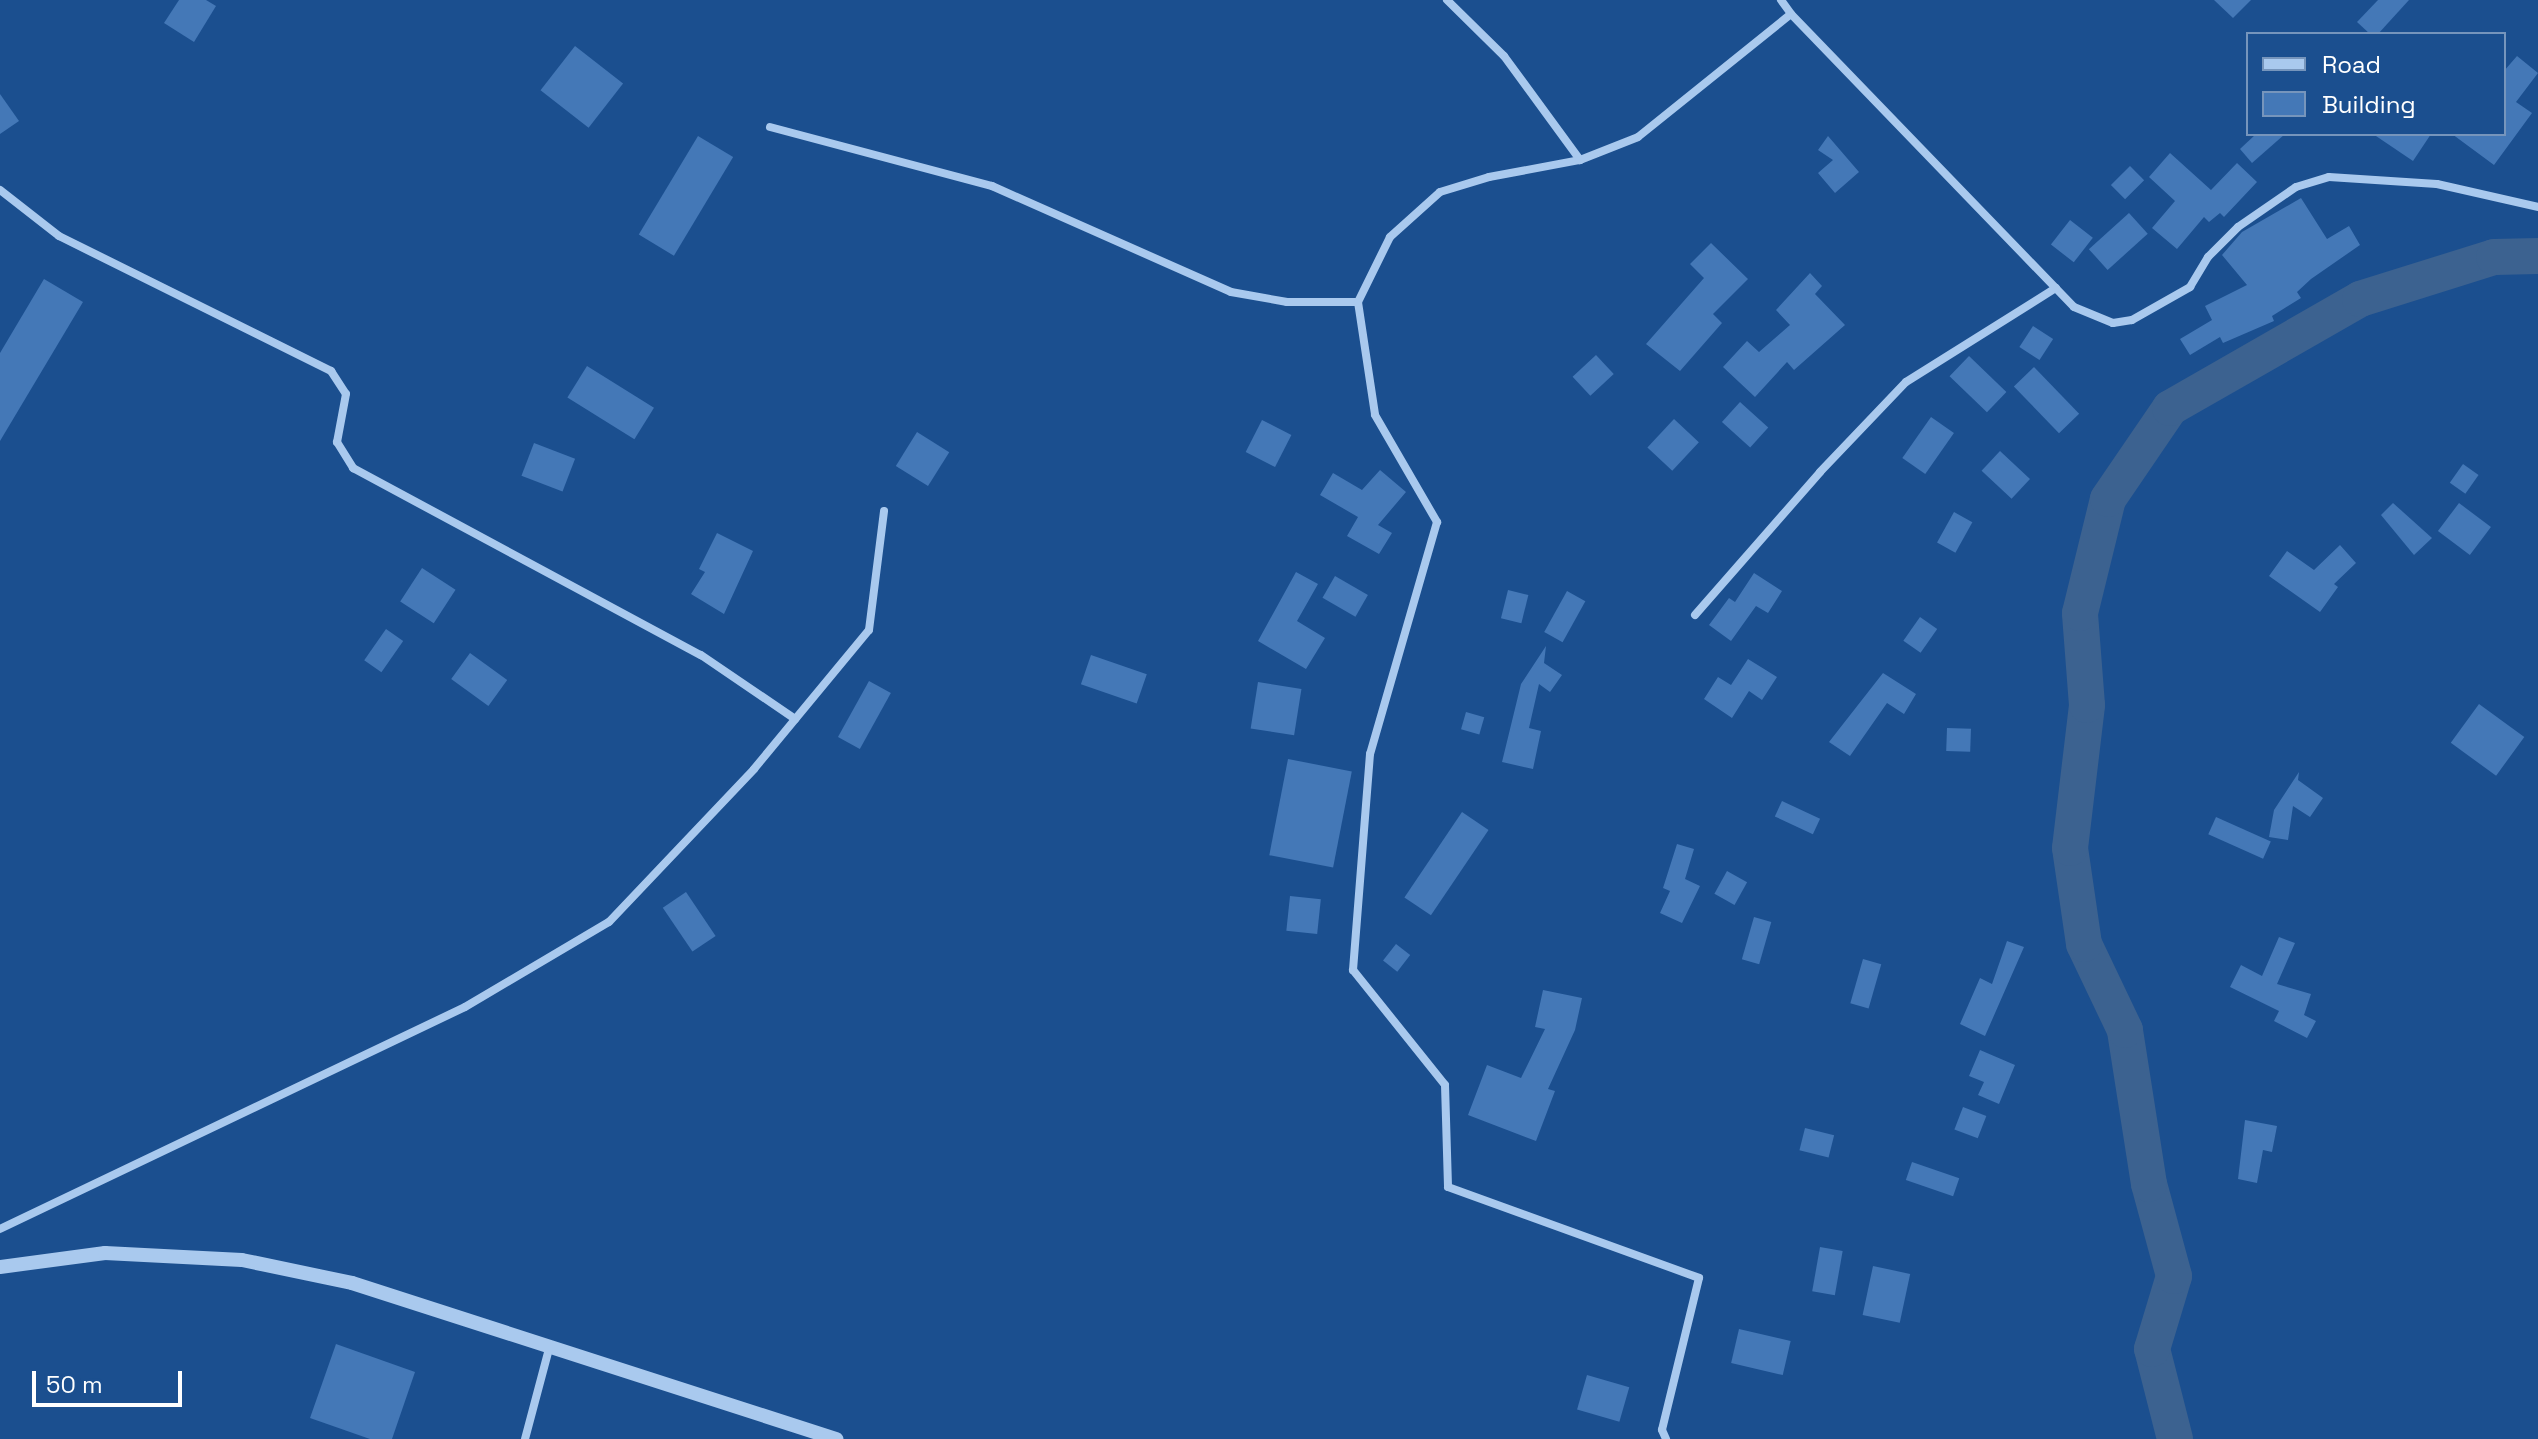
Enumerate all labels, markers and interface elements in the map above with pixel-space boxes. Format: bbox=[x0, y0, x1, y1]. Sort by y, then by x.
legend bbox=[2246, 32, 2506, 136]
text: Road bbox=[2322, 49, 2381, 80]
text: Building bbox=[2322, 89, 2416, 120]
scale bar bbox=[36, 1355, 186, 1405]
text: 50 m bbox=[46, 1369, 103, 1400]

